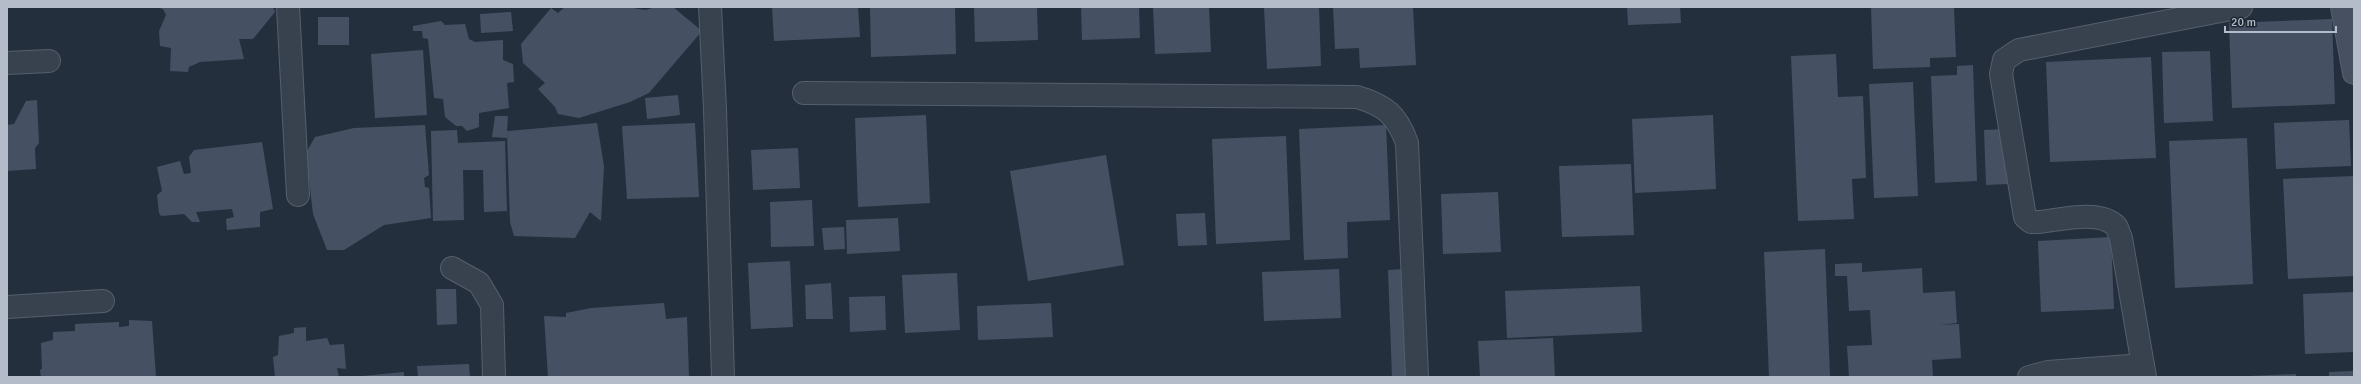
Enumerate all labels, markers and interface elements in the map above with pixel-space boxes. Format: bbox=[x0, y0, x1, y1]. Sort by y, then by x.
scale bar bbox=[2225, 8, 2336, 34]
text: 20 m bbox=[2231, 15, 2256, 30]

